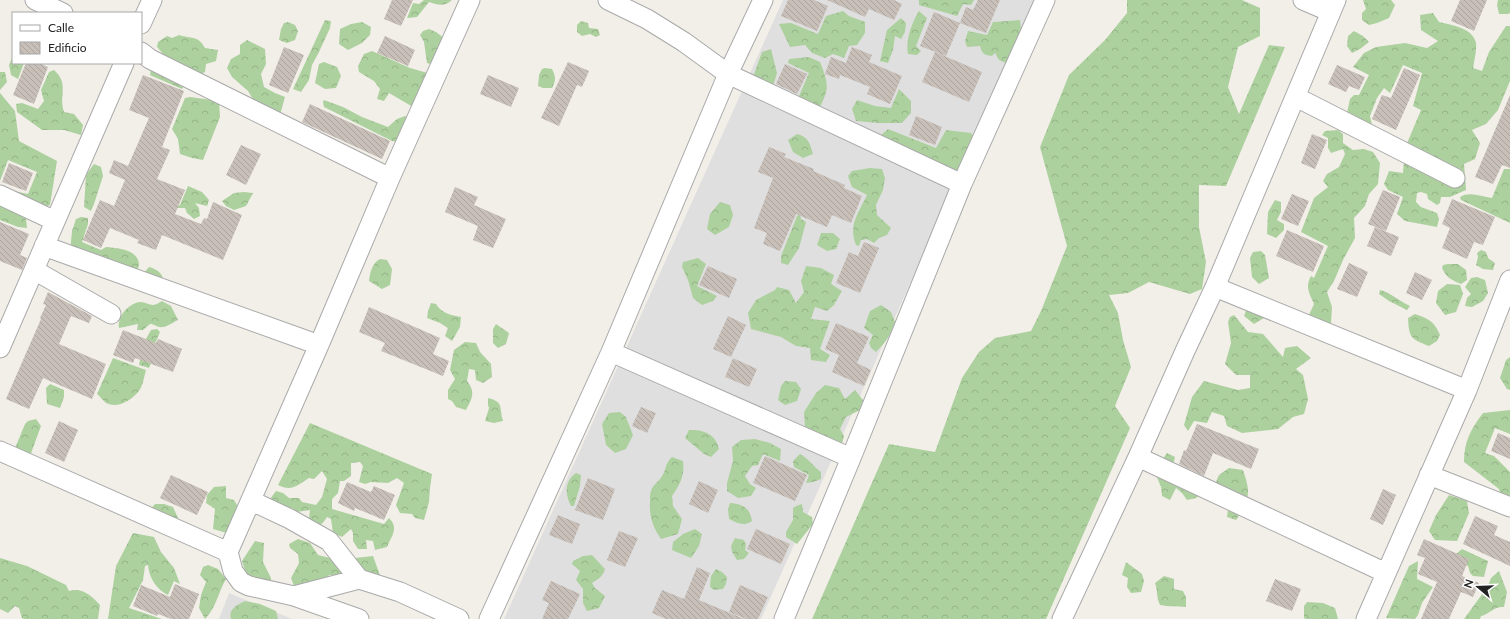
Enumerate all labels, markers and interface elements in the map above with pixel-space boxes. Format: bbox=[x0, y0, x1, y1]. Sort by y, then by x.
legend bbox=[12, 12, 142, 64]
text: Calle bbox=[48, 20, 74, 35]
text: Edificio bbox=[48, 40, 87, 55]
north arrow bbox=[1458, 567, 1498, 607]
text: N bbox=[1461, 577, 1476, 590]

